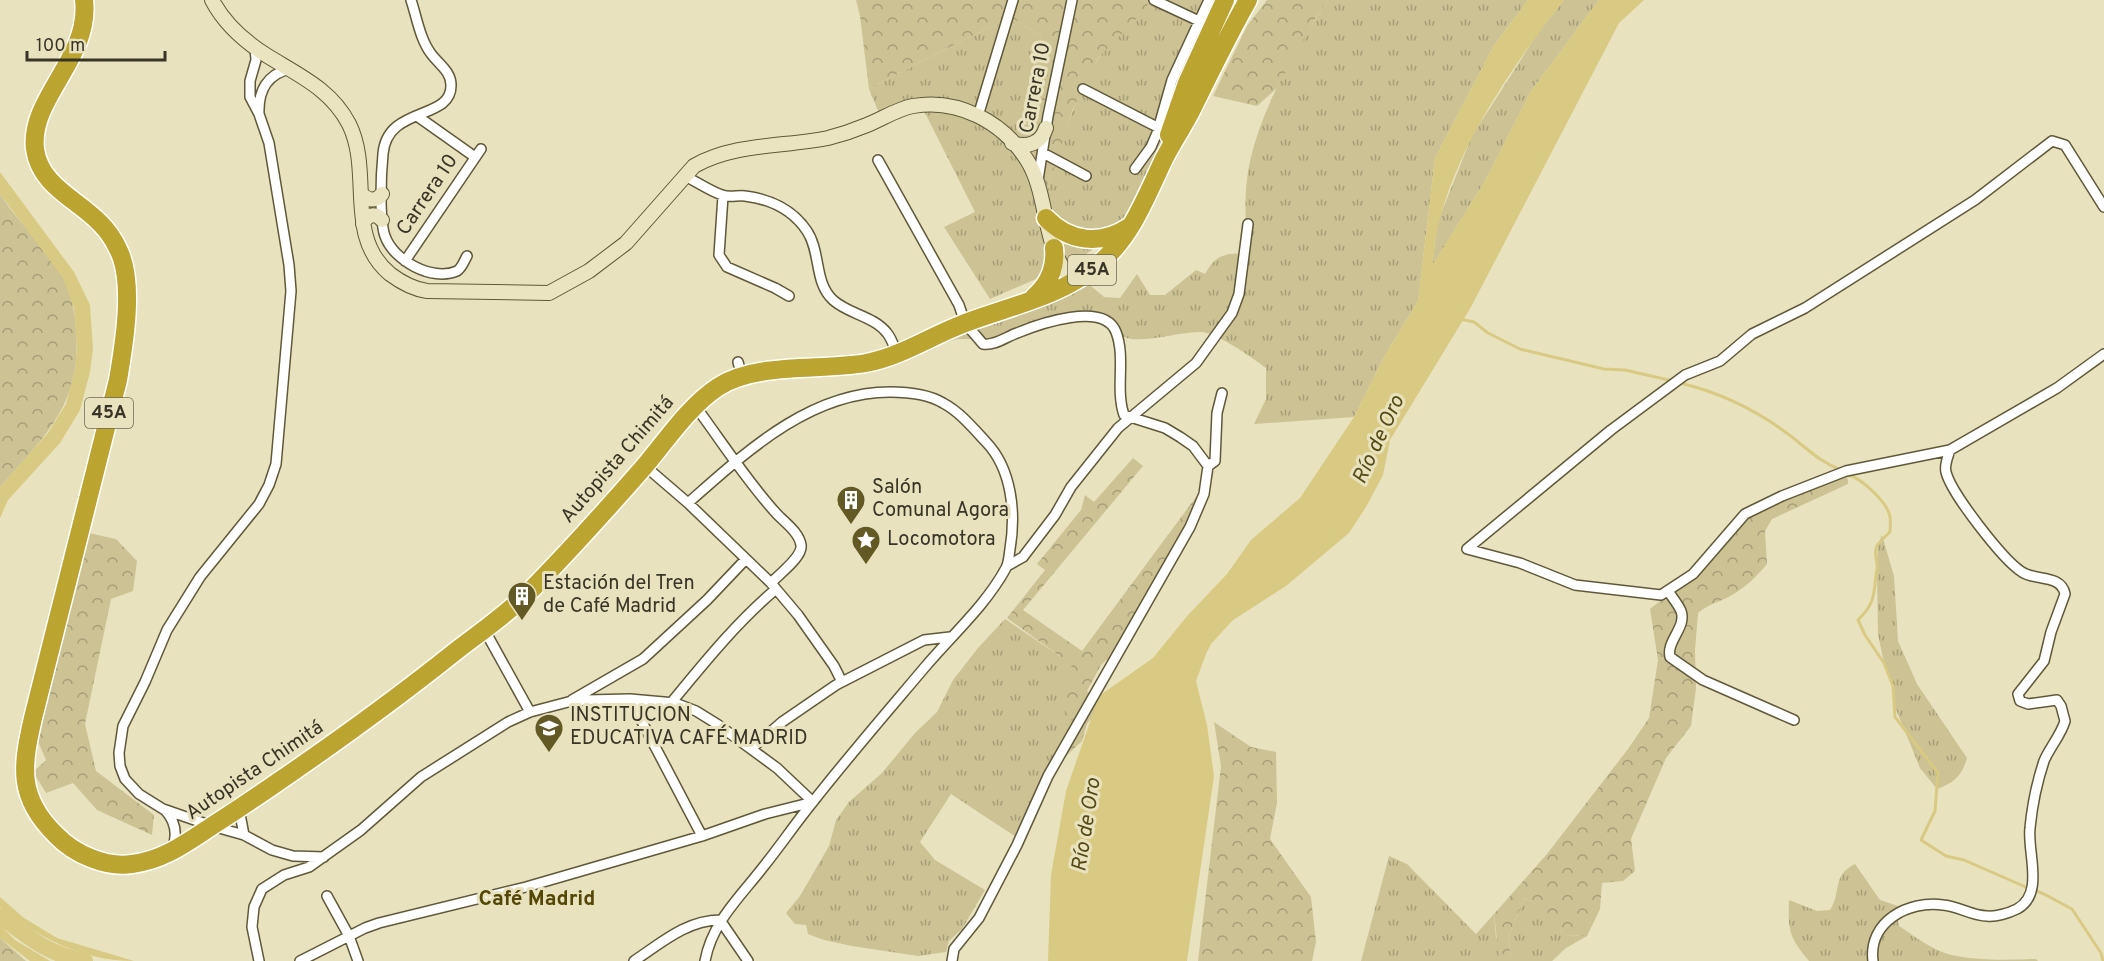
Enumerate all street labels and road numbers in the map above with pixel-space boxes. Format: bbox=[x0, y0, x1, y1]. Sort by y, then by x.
street label: Carrera 10 bbox=[1014, 40, 1058, 136]
street label: Carrera 10 bbox=[391, 149, 465, 241]
road number: 45A bbox=[1068, 255, 1116, 285]
street label: Autopista Chimitá bbox=[555, 391, 681, 529]
road number: 45A bbox=[85, 398, 133, 428]
street label: Autopista Chimitá bbox=[181, 715, 329, 827]

